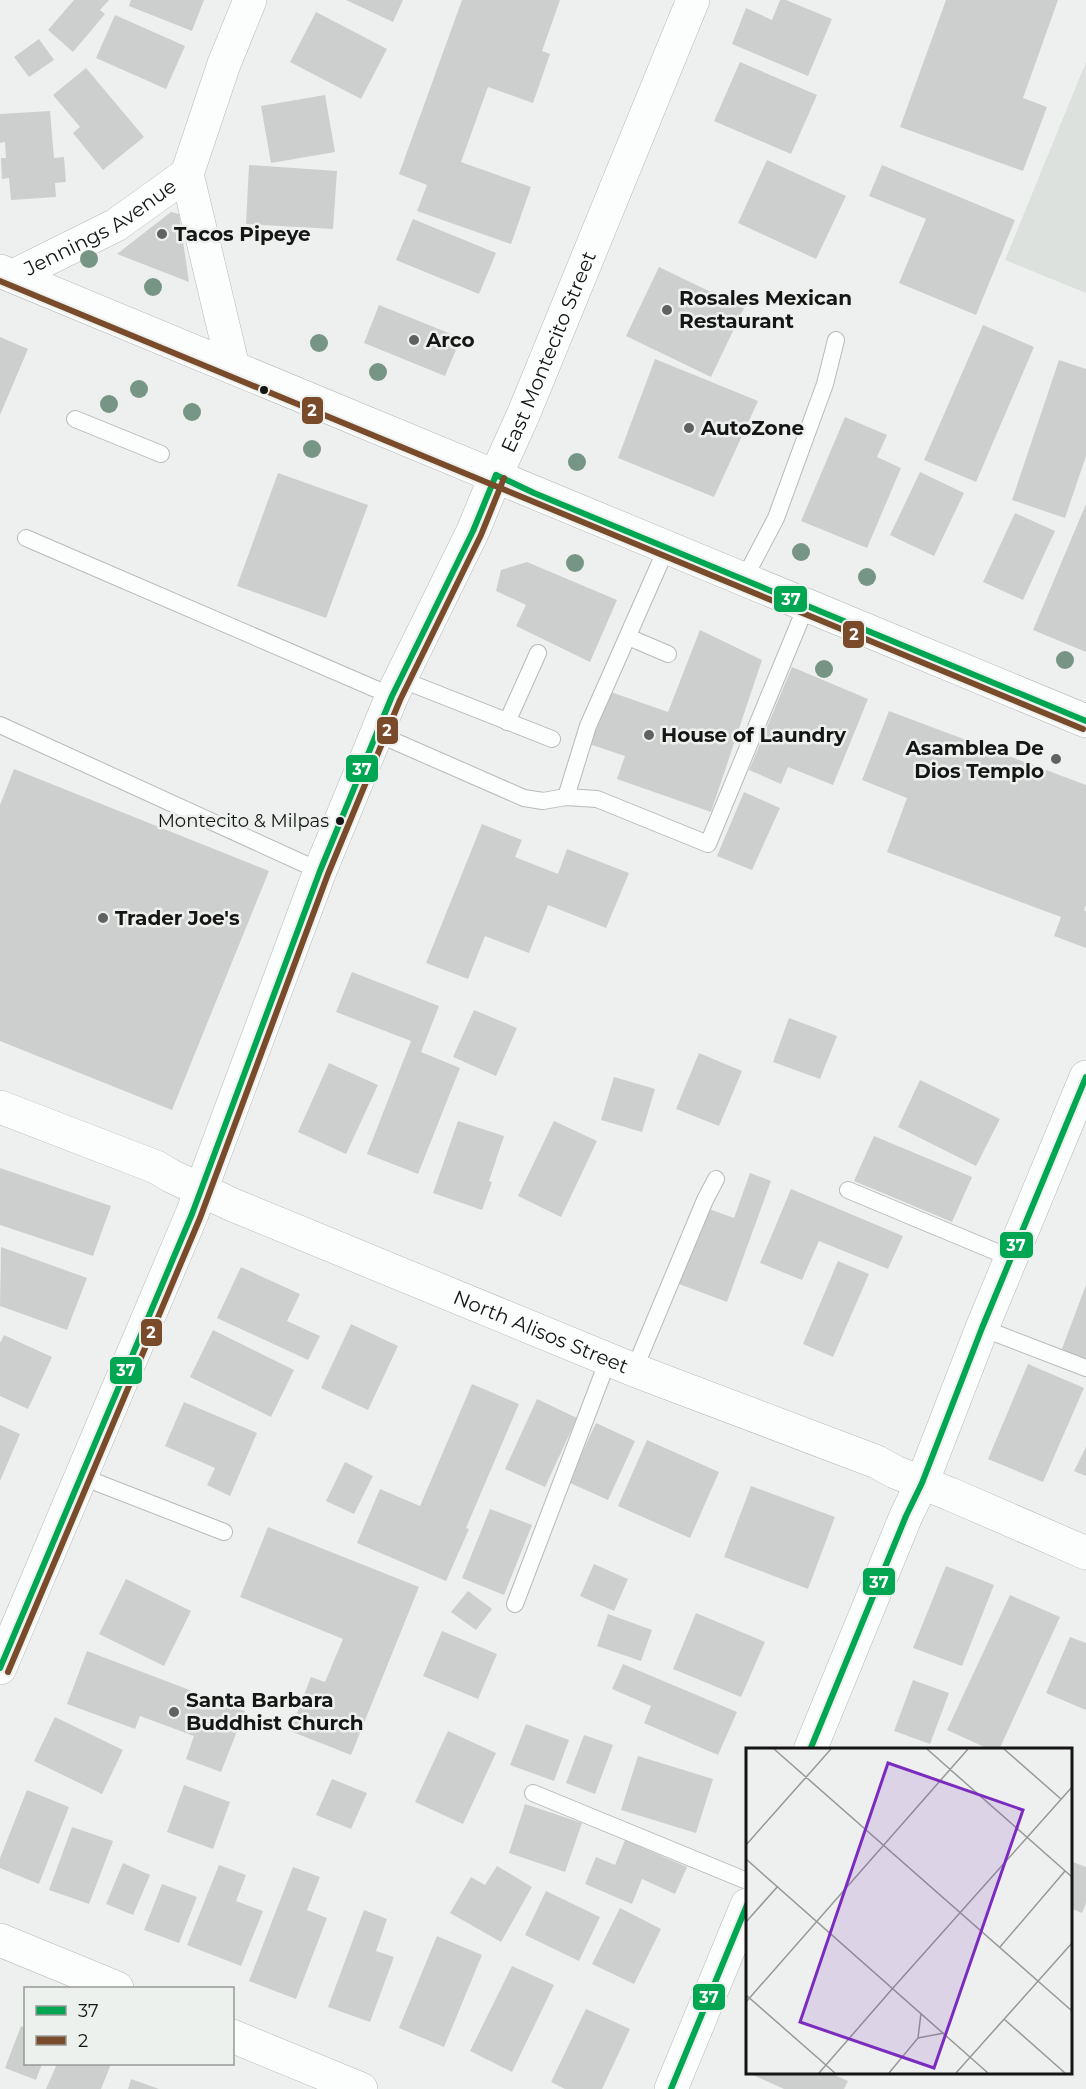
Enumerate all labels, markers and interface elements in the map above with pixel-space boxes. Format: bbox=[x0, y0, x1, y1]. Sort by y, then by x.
street label: Jennings Avenue bbox=[19, 174, 181, 281]
place label: Tacos Pipeye bbox=[174, 222, 311, 246]
marker: Tacos Pipeye bbox=[155, 227, 169, 241]
street label: East Montecito Street bbox=[496, 248, 601, 456]
place label: Rosales Mexican Restaurant bbox=[679, 286, 852, 333]
marker: Rosales Mexican Restaurant bbox=[660, 303, 674, 317]
place label: Arco bbox=[425, 328, 475, 352]
marker: Arco bbox=[407, 333, 421, 347]
unlabelled marker bbox=[258, 384, 270, 396]
line badge: 2 bbox=[301, 396, 324, 425]
text: 2 bbox=[307, 401, 317, 420]
place label: AutoZone bbox=[700, 416, 804, 440]
marker: AutoZone bbox=[682, 421, 696, 435]
line badge: 37 bbox=[773, 585, 808, 613]
text: 37 bbox=[780, 590, 801, 609]
line badge: 2 bbox=[842, 620, 865, 649]
text: 2 bbox=[849, 625, 859, 644]
line badge: 2 bbox=[376, 716, 399, 745]
text: 2 bbox=[382, 721, 392, 740]
place label: House of Laundry bbox=[661, 723, 847, 747]
marker: House of Laundry bbox=[642, 728, 656, 742]
place label: Asamblea De Dios Templo bbox=[905, 736, 1044, 783]
marker: Asamblea De Dios Templo bbox=[1049, 752, 1063, 766]
line badge: 37 bbox=[345, 754, 379, 783]
text: 37 bbox=[351, 760, 372, 779]
place label: Montecito & Milpas bbox=[158, 810, 329, 832]
marker: Montecito & Milpas bbox=[334, 815, 346, 827]
place label: Trader Joe's bbox=[115, 906, 240, 930]
marker: Trader Joe's bbox=[96, 911, 110, 925]
line badge: 37 bbox=[999, 1231, 1034, 1259]
text: 37 bbox=[1005, 1236, 1026, 1255]
street label: North Alisos Street bbox=[450, 1285, 632, 1378]
line badge: 2 bbox=[140, 1318, 163, 1347]
text: 2 bbox=[146, 1323, 156, 1342]
line badge: 37 bbox=[109, 1356, 143, 1385]
text: 37 bbox=[115, 1361, 136, 1380]
line badge: 37 bbox=[862, 1567, 896, 1596]
text: 37 bbox=[868, 1573, 889, 1592]
place label: Santa Barbara Buddhist Church bbox=[186, 1688, 364, 1735]
marker: Santa Barbara Buddhist Church bbox=[167, 1705, 181, 1719]
inset map bbox=[746, 1748, 1071, 2074]
line badge: 37 bbox=[692, 1983, 726, 2011]
legend bbox=[24, 1987, 234, 2065]
text: 37 bbox=[698, 1988, 719, 2007]
text: 37 bbox=[78, 2000, 99, 2022]
text: 2 bbox=[78, 2030, 88, 2052]

